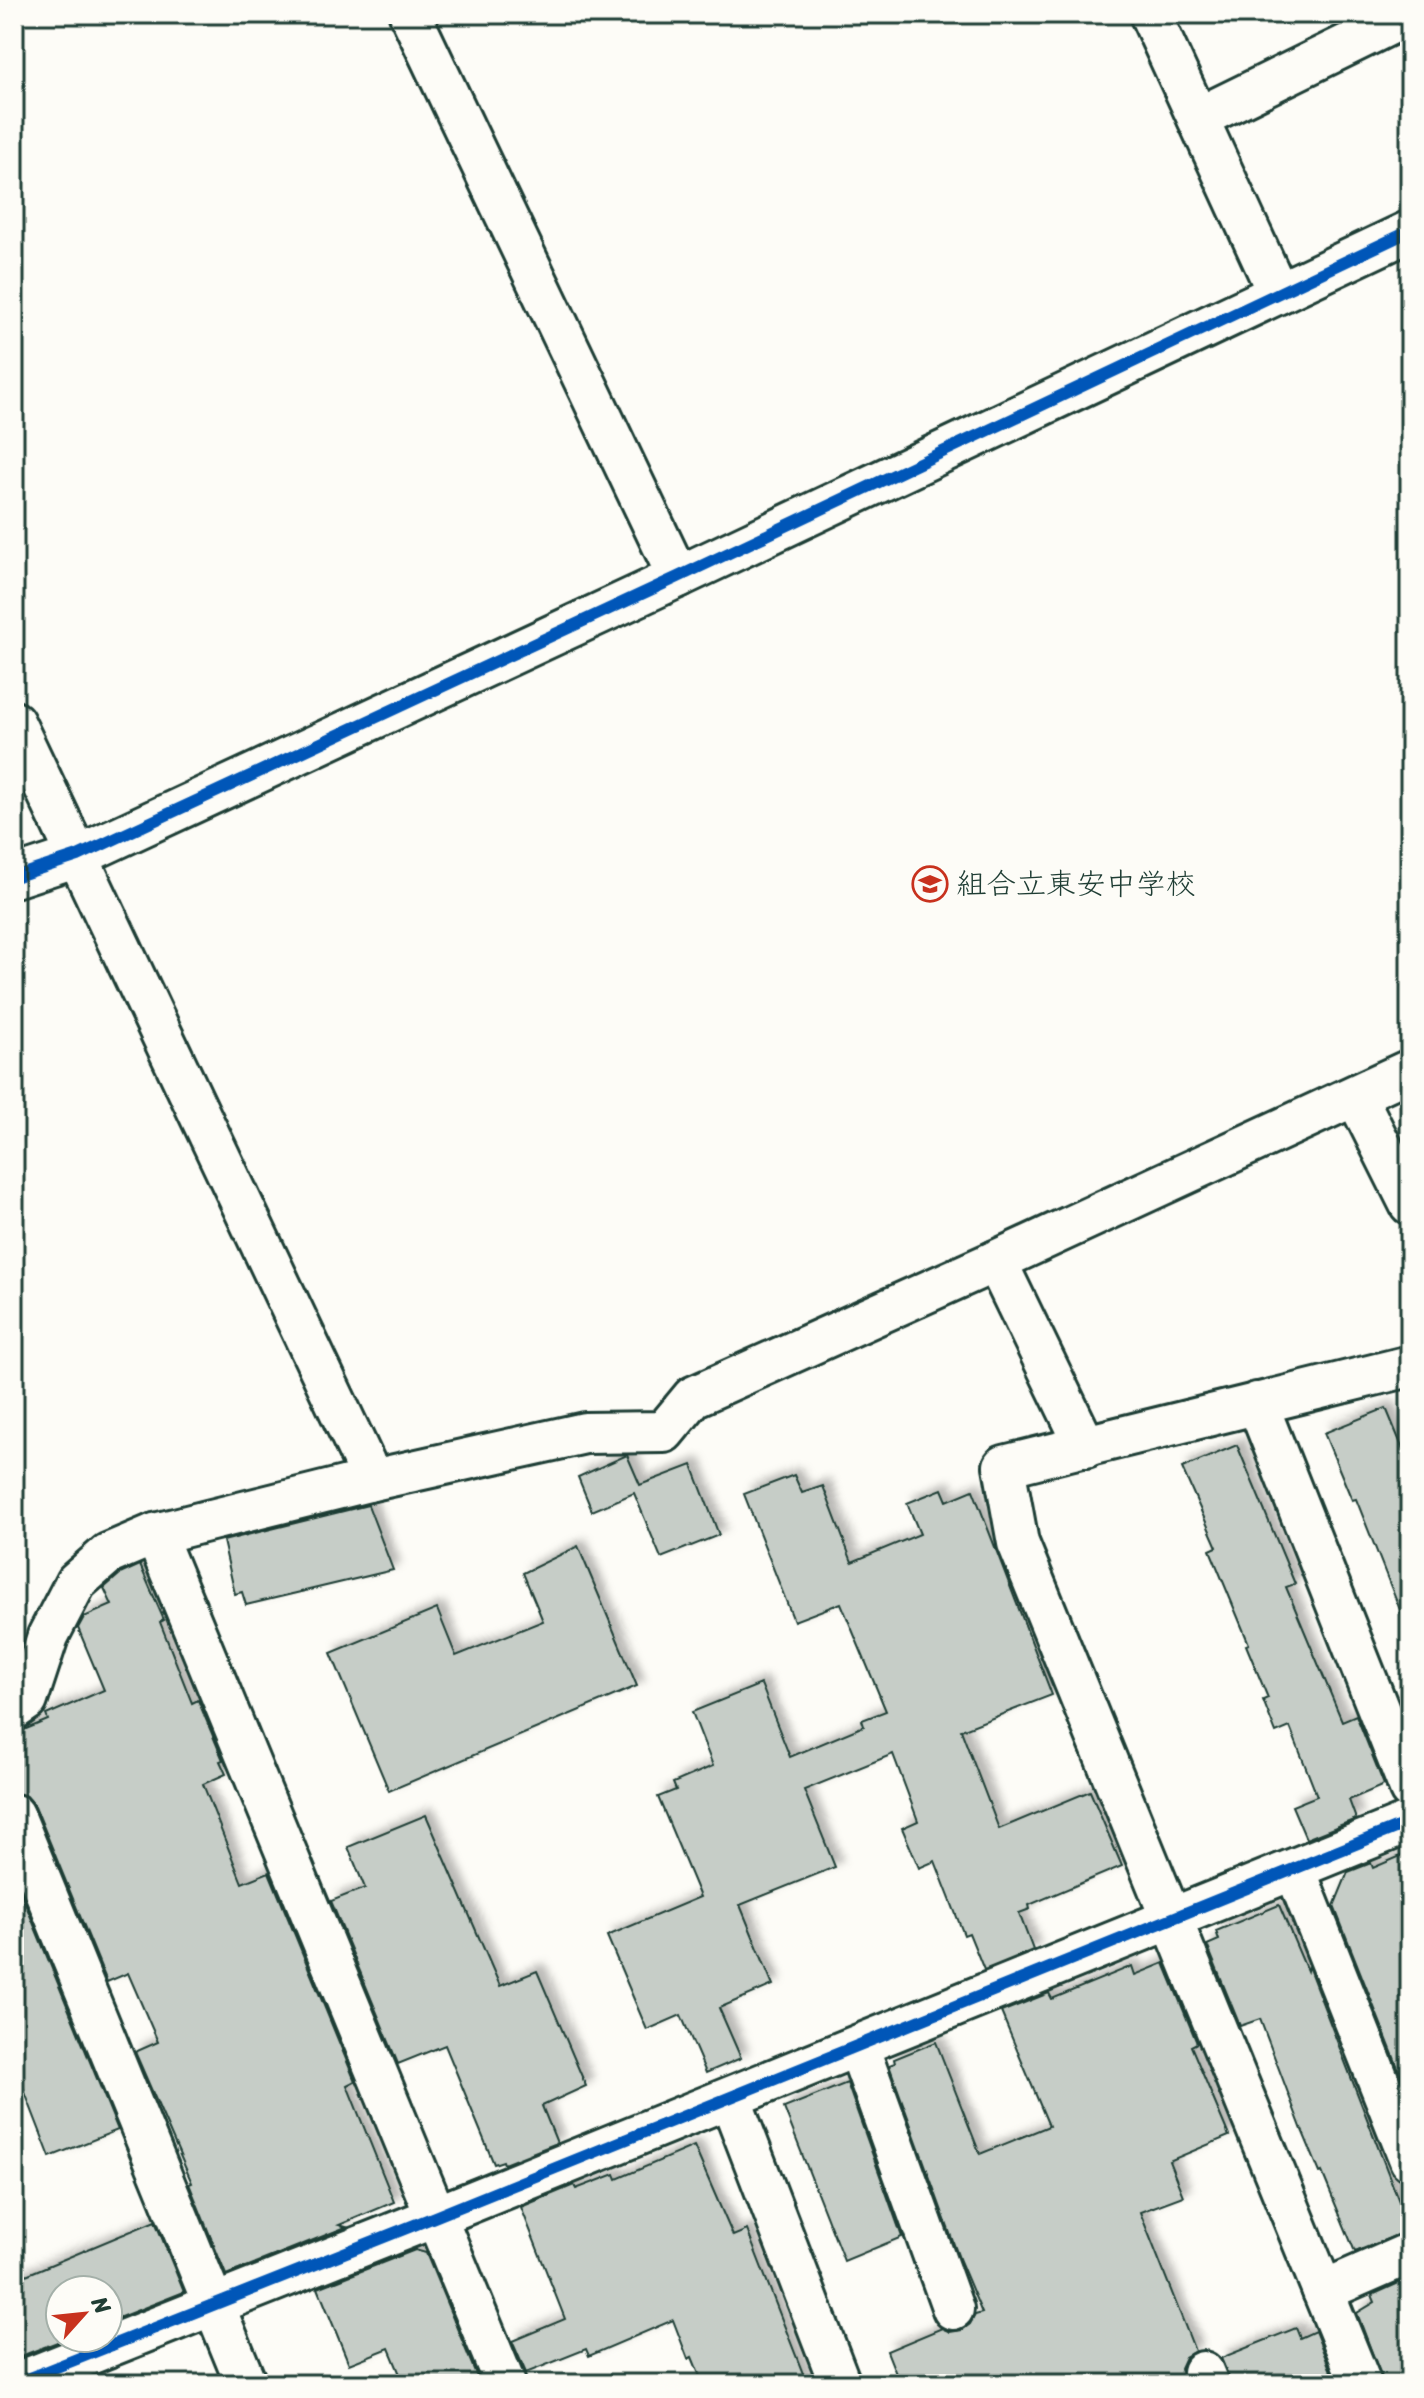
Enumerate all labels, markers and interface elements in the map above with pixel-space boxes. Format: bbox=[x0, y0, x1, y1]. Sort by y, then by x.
place label: 組合立東安中学校 bbox=[956, 857, 1196, 911]
school or university icon: 組合立東安中学校 bbox=[911, 865, 949, 903]
north arrow bbox=[44, 2274, 124, 2354]
text: N bbox=[80, 2289, 123, 2321]

